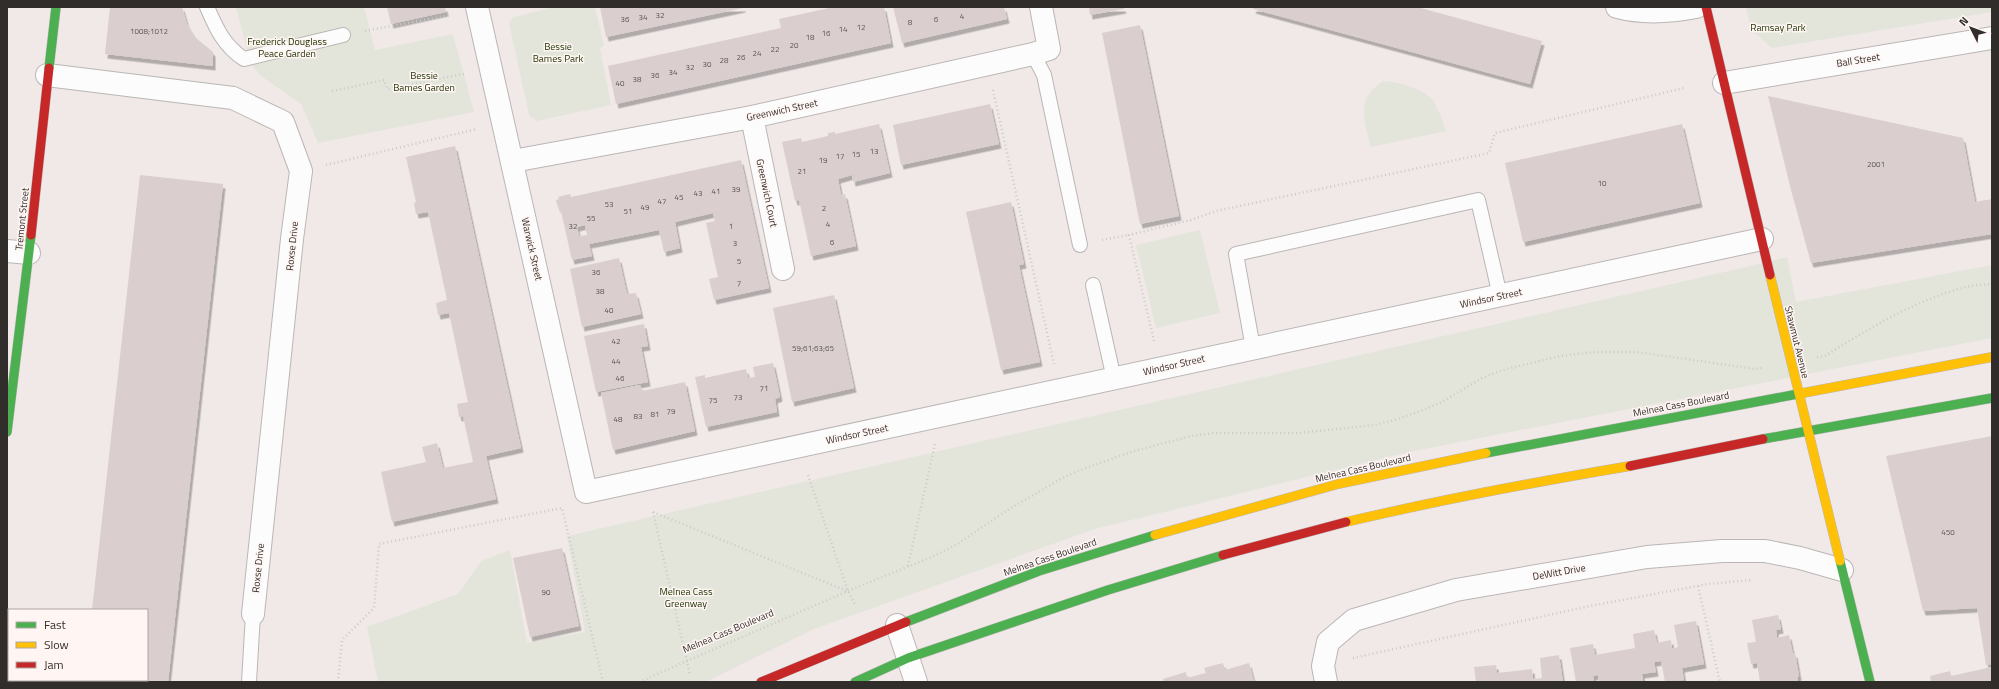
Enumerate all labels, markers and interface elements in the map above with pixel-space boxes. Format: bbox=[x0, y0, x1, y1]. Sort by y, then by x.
north arrow bbox=[1951, 8, 1991, 48]
house number: 32 bbox=[656, 9, 664, 21]
house number: 4 bbox=[960, 10, 965, 22]
house number: 34 bbox=[639, 11, 648, 23]
house number: 36 bbox=[621, 13, 630, 25]
house number: 6 bbox=[934, 13, 939, 25]
text: N bbox=[1955, 13, 1972, 29]
house number: 8 bbox=[908, 16, 913, 28]
park label: Ramsay Park bbox=[1750, 20, 1806, 35]
house number: 12 bbox=[857, 21, 865, 33]
house number: 14 bbox=[839, 23, 848, 35]
house number: 1008;1012 bbox=[130, 25, 168, 37]
house number: 16 bbox=[822, 27, 831, 39]
house number: 18 bbox=[806, 31, 815, 43]
park label: Frederick Douglass Peace Garden bbox=[247, 34, 327, 61]
park label: Bessie Bames Park bbox=[533, 39, 583, 66]
house number: 20 bbox=[790, 39, 799, 51]
house number: 22 bbox=[771, 43, 779, 55]
house number: 24 bbox=[753, 47, 762, 59]
street label: Ball Street bbox=[1835, 49, 1881, 71]
house number: 26 bbox=[737, 51, 746, 63]
house number: 28 bbox=[720, 54, 729, 66]
house number: 30 bbox=[703, 58, 712, 70]
house number: 32 bbox=[686, 61, 694, 73]
house number: 34 bbox=[669, 66, 678, 78]
park label: Bessie Bames Garden bbox=[393, 68, 455, 95]
house number: 36 bbox=[651, 69, 660, 81]
house number: 38 bbox=[633, 73, 642, 85]
house number: 40 bbox=[616, 77, 625, 89]
street label: Greenwich Street bbox=[745, 95, 819, 125]
house number: 13 bbox=[870, 145, 878, 157]
house number: 15 bbox=[852, 148, 861, 160]
house number: 17 bbox=[836, 150, 844, 162]
house number: 19 bbox=[819, 154, 828, 166]
street label: Greenwich Court bbox=[752, 157, 782, 229]
house number: 2001 bbox=[1867, 158, 1885, 170]
house number: 21 bbox=[798, 165, 806, 177]
house number: 10 bbox=[1598, 177, 1607, 189]
house number: 39 bbox=[732, 183, 741, 195]
house number: 41 bbox=[712, 185, 720, 197]
street label: Tremont Street bbox=[11, 186, 33, 251]
house number: 43 bbox=[694, 187, 702, 199]
house number: 45 bbox=[675, 191, 684, 203]
house number: 47 bbox=[658, 195, 666, 207]
house number: 53 bbox=[605, 198, 613, 210]
house number: 49 bbox=[641, 201, 650, 213]
house number: 2 bbox=[822, 202, 826, 214]
house number: 51 bbox=[624, 205, 632, 217]
house number: 55 bbox=[587, 212, 596, 224]
street label: Warwick Street bbox=[517, 216, 547, 282]
house number: 4 bbox=[826, 218, 831, 230]
house number: 32 bbox=[569, 220, 577, 232]
house number: 1 bbox=[729, 220, 733, 232]
street label: Roxse Drive bbox=[282, 221, 302, 271]
house number: 6 bbox=[830, 236, 835, 248]
house number: 3 bbox=[733, 237, 737, 249]
house number: 5 bbox=[737, 255, 742, 267]
house number: 36 bbox=[592, 266, 601, 278]
house number: 7 bbox=[737, 277, 741, 289]
street label: Windsor Street bbox=[1459, 284, 1524, 312]
house number: 38 bbox=[596, 285, 605, 297]
house number: 40 bbox=[605, 304, 614, 316]
street label: Shawmut Avenue bbox=[1781, 304, 1813, 380]
house number: 42 bbox=[612, 335, 620, 347]
house number: 59;61;63;65 bbox=[792, 342, 834, 354]
street label: Windsor Street bbox=[1142, 350, 1207, 379]
house number: 44 bbox=[612, 355, 621, 367]
house number: 46 bbox=[616, 372, 625, 384]
house number: 71 bbox=[760, 382, 768, 394]
street label: Melnea Cass Boulevard bbox=[1632, 387, 1730, 421]
house number: 73 bbox=[734, 391, 742, 403]
house number: 75 bbox=[709, 394, 718, 406]
house number: 79 bbox=[667, 405, 676, 417]
house number: 81 bbox=[651, 408, 659, 420]
house number: 83 bbox=[634, 410, 642, 422]
house number: 48 bbox=[614, 413, 623, 425]
street label: Windsor Street bbox=[825, 420, 890, 448]
street label: Melnea Cass Boulevard bbox=[1314, 450, 1412, 486]
house number: 450 bbox=[1941, 526, 1955, 538]
street label: Melnea Cass Boulevard bbox=[1001, 534, 1099, 580]
street label: Roxse Drive bbox=[248, 543, 268, 593]
street label: DeWitt Drive bbox=[1531, 560, 1587, 584]
park label: Melnea Cass Greenway bbox=[659, 584, 713, 611]
house number: 90 bbox=[542, 586, 551, 598]
street label: Melnea Cass Boulevard bbox=[680, 605, 776, 657]
legend bbox=[8, 609, 148, 681]
text: Fast bbox=[44, 615, 67, 634]
text: Slow bbox=[44, 635, 69, 654]
text: Jam bbox=[44, 655, 64, 674]

